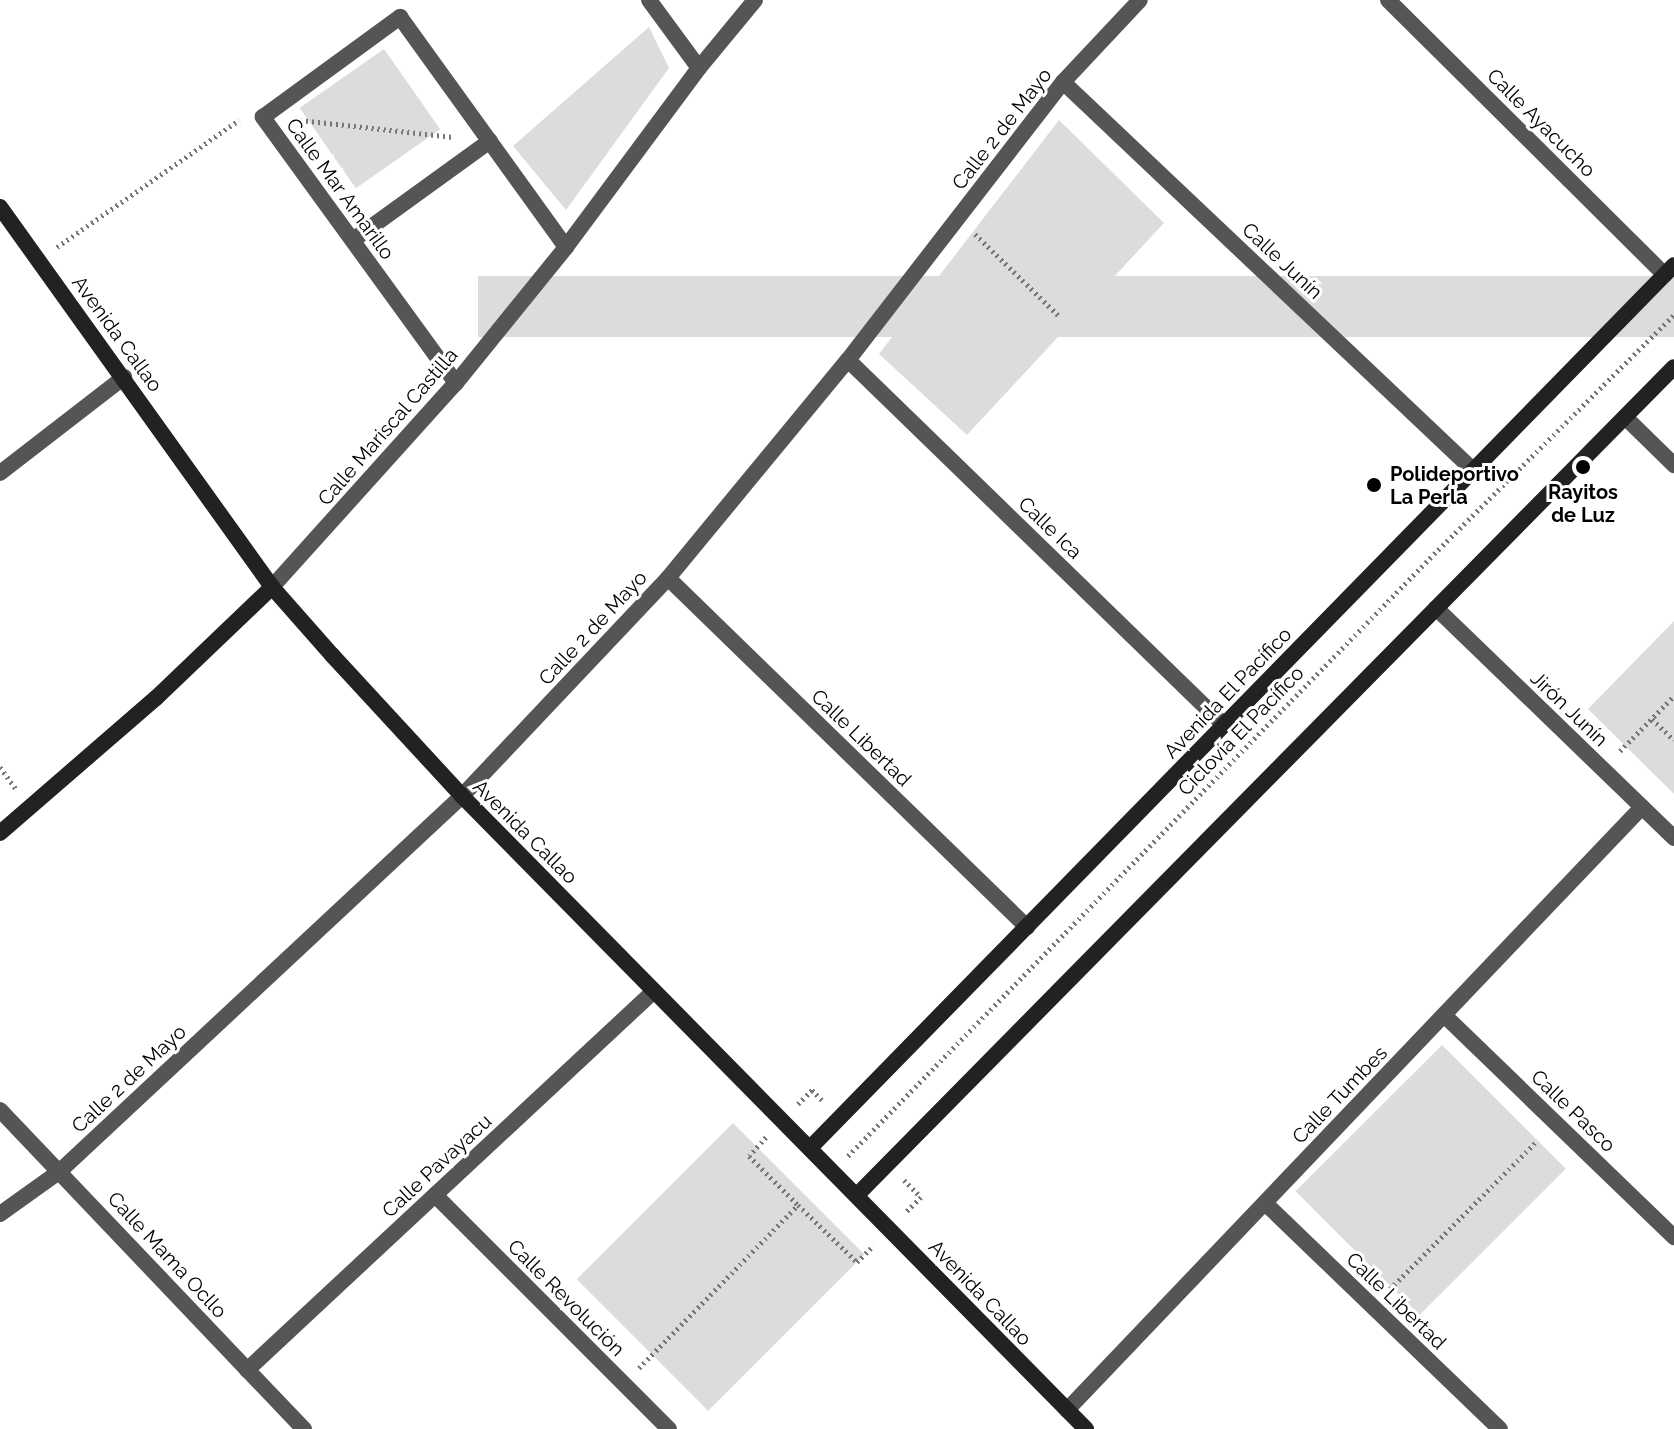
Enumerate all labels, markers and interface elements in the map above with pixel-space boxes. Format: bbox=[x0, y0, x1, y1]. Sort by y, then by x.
street label: Calle 2 de Mayo bbox=[947, 63, 1057, 195]
street label: Calle Ayacucho bbox=[1482, 64, 1600, 182]
street label: Calle Mar Amarillo bbox=[280, 113, 400, 265]
street label: Calle Junín bbox=[1237, 218, 1327, 304]
street label: Avenida Callao bbox=[67, 271, 167, 397]
street label: Calle Mariscal Castilla bbox=[313, 343, 463, 511]
marker: Rayitos de Luz bbox=[1574, 458, 1592, 476]
place label: Polideportivo La Perla bbox=[1390, 462, 1519, 509]
marker: Polideportivo La Perla bbox=[1365, 476, 1383, 494]
place label: Rayitos de Luz bbox=[1548, 480, 1618, 527]
street label: Calle Ica bbox=[1013, 492, 1087, 564]
street label: Calle 2 de Mayo bbox=[534, 566, 652, 690]
street label: Avenida El Pacífico bbox=[1159, 622, 1297, 764]
street label: Ciclovía El Pacífico bbox=[1173, 661, 1309, 801]
street label: Jirón Junín bbox=[1525, 666, 1613, 752]
street label: Calle Libertad bbox=[806, 684, 916, 792]
street label: Avenida Callao bbox=[468, 775, 582, 889]
street label: Calle 2 de Mayo bbox=[67, 1020, 191, 1138]
street label: Calle Tumbes bbox=[1287, 1041, 1393, 1149]
street label: Calle Pasco bbox=[1526, 1065, 1620, 1157]
street label: Calle Pavayacu bbox=[377, 1109, 497, 1223]
street label: Calle Mama Ocllo bbox=[102, 1187, 232, 1323]
street label: Calle Revolución bbox=[503, 1235, 629, 1361]
street label: Avenida Callao bbox=[924, 1235, 1036, 1351]
street label: Calle Libertad bbox=[1341, 1247, 1451, 1355]

